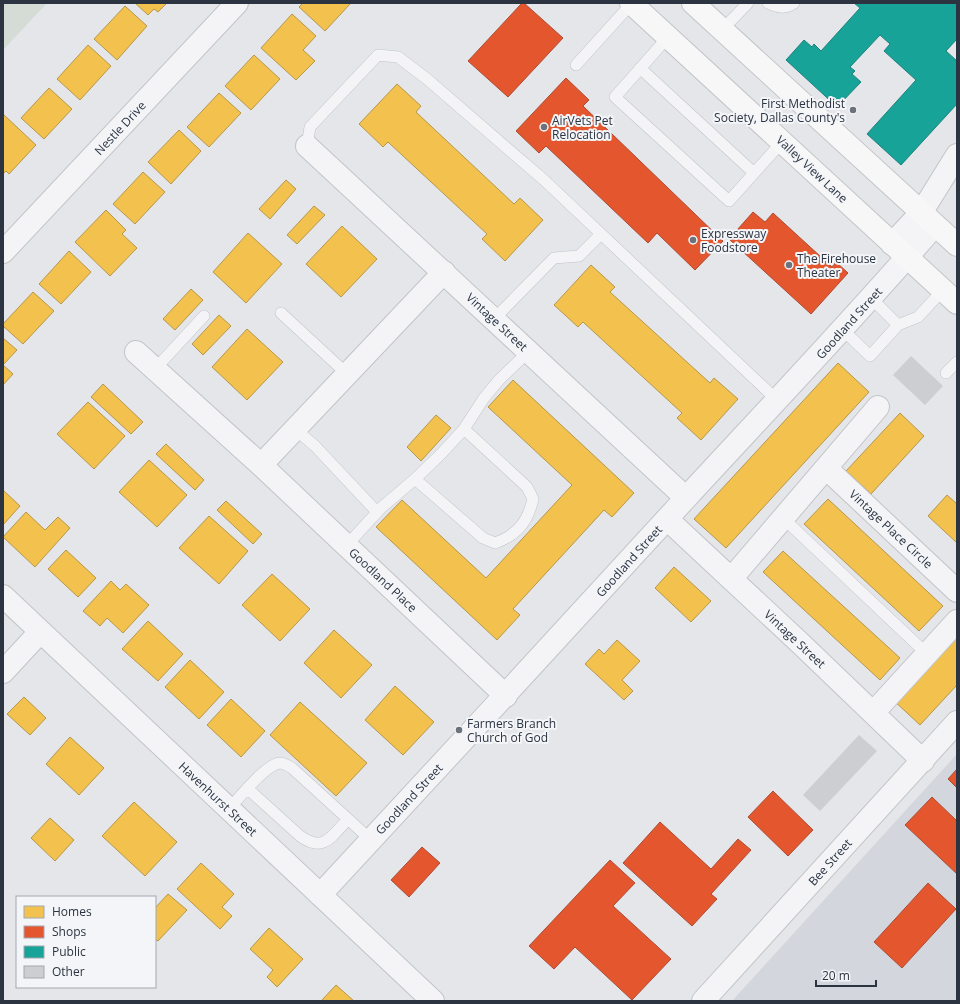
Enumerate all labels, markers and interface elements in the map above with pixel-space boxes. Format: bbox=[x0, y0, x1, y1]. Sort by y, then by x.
place label: First Methodist Society, Dallas County's bbox=[714, 95, 845, 126]
street label: Nestle Drive bbox=[91, 97, 150, 159]
marker: First Methodist Society, Dallas County's bbox=[848, 105, 858, 115]
place label: AirVets Pet Relocation bbox=[552, 112, 613, 143]
marker: AirVets Pet Relocation bbox=[539, 122, 549, 132]
street label: Valley View Lane bbox=[773, 131, 852, 207]
place label: Expressway Foodstore bbox=[701, 225, 767, 256]
marker: Expressway Foodstore bbox=[688, 235, 698, 245]
place label: The Firehouse Theater bbox=[797, 250, 876, 281]
marker: The Firehouse Theater bbox=[784, 260, 794, 270]
street label: Goodland Street bbox=[812, 283, 886, 363]
street label: Vintage Street bbox=[463, 289, 531, 355]
street label: Vintage Place Circle bbox=[846, 486, 937, 572]
street label: Goodland Street bbox=[592, 521, 666, 601]
street label: Goodland Place bbox=[345, 544, 421, 616]
street label: Vintage Street bbox=[761, 606, 829, 672]
place label: Farmers Branch Church of God bbox=[467, 715, 556, 746]
marker: Farmers Branch Church of God bbox=[454, 725, 464, 735]
street label: Havenhurst Street bbox=[175, 758, 261, 840]
street label: Goodland Street bbox=[372, 760, 446, 838]
street label: Bee Street bbox=[804, 835, 856, 889]
legend bbox=[16, 896, 156, 988]
text: Homes bbox=[52, 903, 92, 920]
text: Shops bbox=[52, 923, 87, 940]
text: Public bbox=[52, 943, 86, 960]
scale bar bbox=[816, 962, 876, 988]
text: Other bbox=[52, 963, 85, 980]
text: 20 m bbox=[822, 967, 850, 984]

